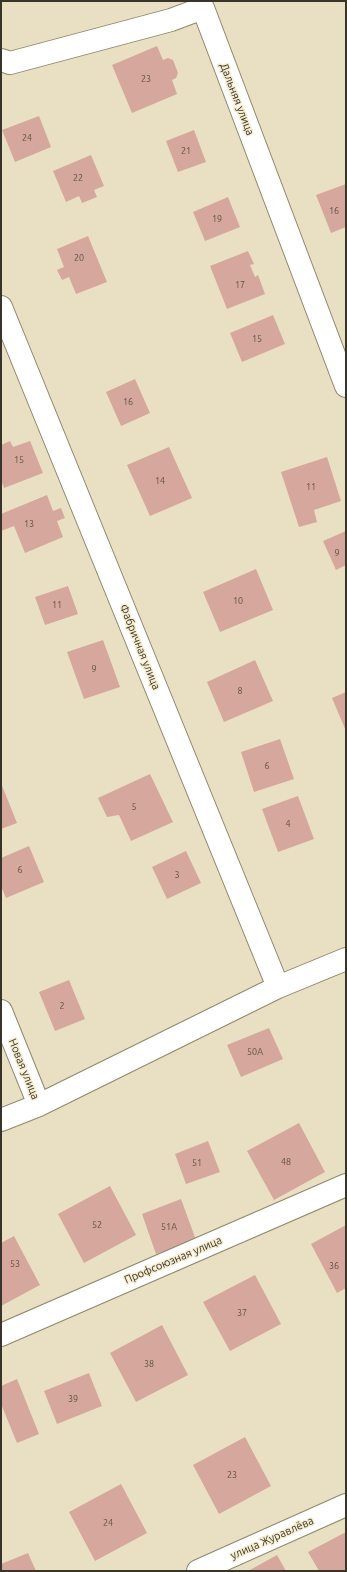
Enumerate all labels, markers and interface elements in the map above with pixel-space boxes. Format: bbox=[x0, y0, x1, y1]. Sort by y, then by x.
street label: Дальняя улица bbox=[217, 61, 257, 137]
house number: 23 bbox=[141, 74, 151, 84]
house number: 24 bbox=[22, 133, 32, 143]
house number: 21 bbox=[181, 146, 191, 156]
house number: 22 bbox=[73, 173, 83, 183]
house number: 16 bbox=[329, 206, 339, 216]
house number: 19 bbox=[212, 214, 222, 224]
house number: 20 bbox=[74, 253, 84, 263]
house number: 17 bbox=[235, 280, 245, 290]
house number: 15 bbox=[252, 334, 262, 344]
house number: 16 bbox=[123, 397, 133, 407]
house number: 15 bbox=[14, 455, 24, 465]
house number: 14 bbox=[155, 476, 165, 486]
house number: 11 bbox=[306, 482, 316, 492]
house number: 13 bbox=[24, 519, 34, 529]
house number: 9 bbox=[334, 548, 340, 558]
house number: 10 bbox=[233, 596, 243, 606]
house number: 11 bbox=[52, 600, 62, 610]
street label: Фабричная улица bbox=[117, 602, 163, 692]
house number: 9 bbox=[91, 664, 97, 674]
house number: 8 bbox=[237, 686, 243, 696]
house number: 6 bbox=[264, 761, 270, 771]
house number: 5 bbox=[131, 802, 137, 812]
house number: 4 bbox=[285, 819, 291, 829]
house number: 6 bbox=[17, 865, 23, 875]
house number: 3 bbox=[174, 870, 180, 880]
house number: 2 bbox=[59, 1001, 65, 1011]
street label: Новая улица bbox=[6, 1037, 42, 1101]
house number: 50А bbox=[247, 1047, 263, 1057]
house number: 48 bbox=[281, 1157, 291, 1167]
house number: 51 bbox=[192, 1158, 202, 1168]
house number: 52 bbox=[92, 1220, 102, 1230]
house number: 51А bbox=[161, 1222, 177, 1232]
street label: Профсоюзная улица bbox=[122, 1233, 224, 1287]
house number: 53 bbox=[10, 1259, 20, 1269]
house number: 36 bbox=[329, 1261, 339, 1271]
house number: 37 bbox=[237, 1308, 247, 1318]
house number: 38 bbox=[144, 1359, 154, 1369]
house number: 39 bbox=[68, 1394, 78, 1404]
house number: 23 bbox=[227, 1470, 237, 1480]
street label: улица Журавлёва bbox=[228, 1514, 316, 1562]
house number: 24 bbox=[103, 1518, 113, 1528]

